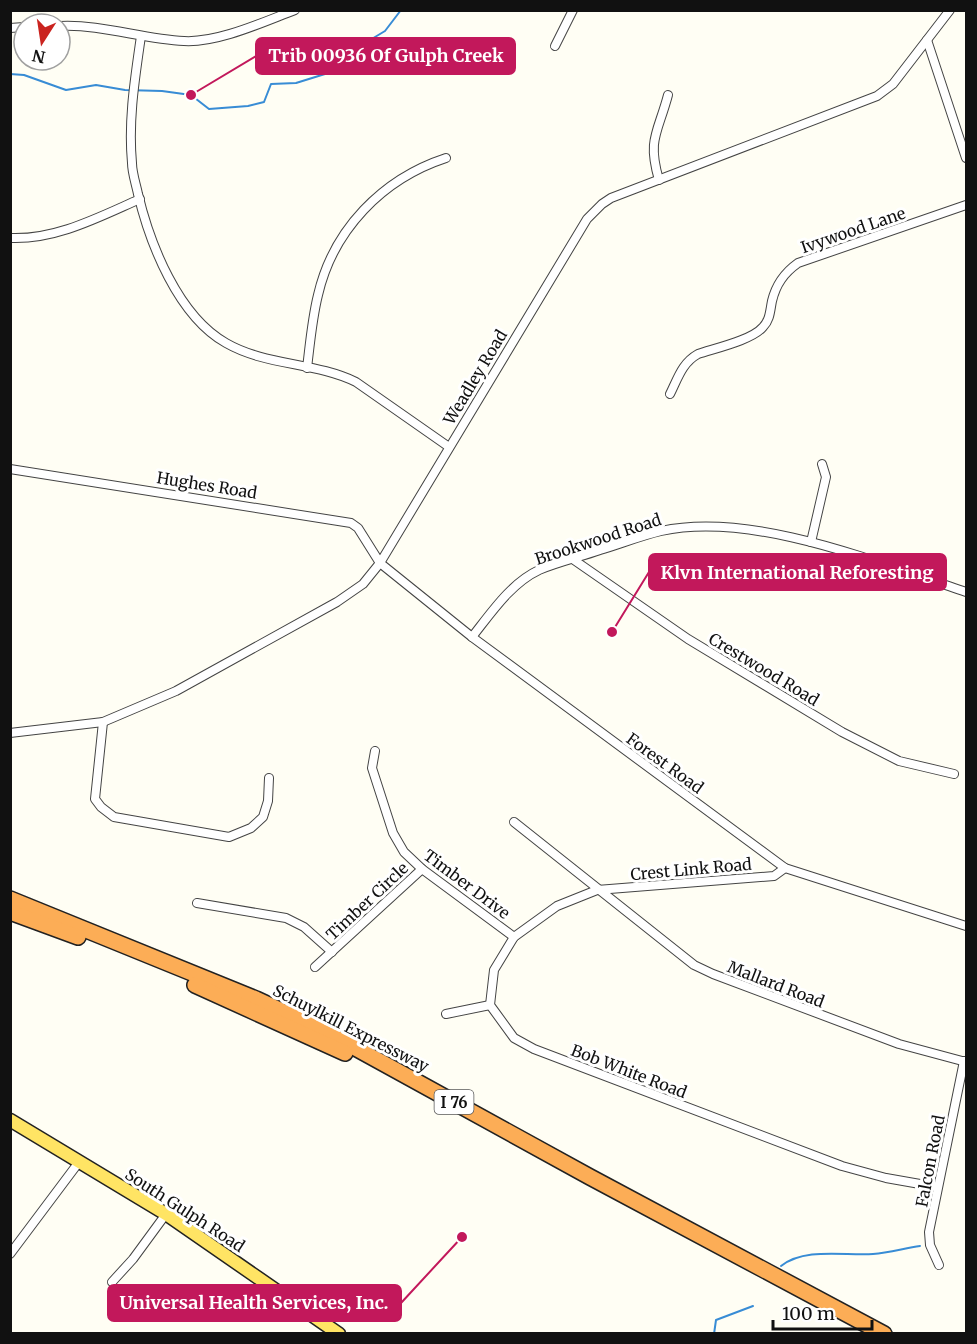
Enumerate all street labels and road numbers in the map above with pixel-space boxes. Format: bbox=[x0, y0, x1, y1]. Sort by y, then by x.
street label: Ivywood Lane bbox=[798, 203, 908, 257]
street label: Weadley Road bbox=[438, 326, 511, 429]
street label: Hughes Road bbox=[155, 467, 259, 503]
street label: Brookwood Road bbox=[532, 509, 664, 569]
street label: Crestwood Road bbox=[705, 628, 823, 710]
street label: Forest Road bbox=[623, 728, 708, 798]
street label: Timber Drive bbox=[420, 845, 514, 923]
street label: Crest Link Road bbox=[629, 854, 753, 884]
street label: Timber Circle bbox=[322, 858, 412, 944]
street label: Mallard Road bbox=[725, 956, 828, 1012]
street label: Schuylkill Expressway bbox=[270, 980, 433, 1076]
street label: Bob White Road bbox=[568, 1040, 690, 1102]
road number: I 76 bbox=[434, 1090, 474, 1114]
street label: Falcon Road bbox=[911, 1113, 949, 1209]
street label: South Gulph Road bbox=[121, 1164, 249, 1256]

